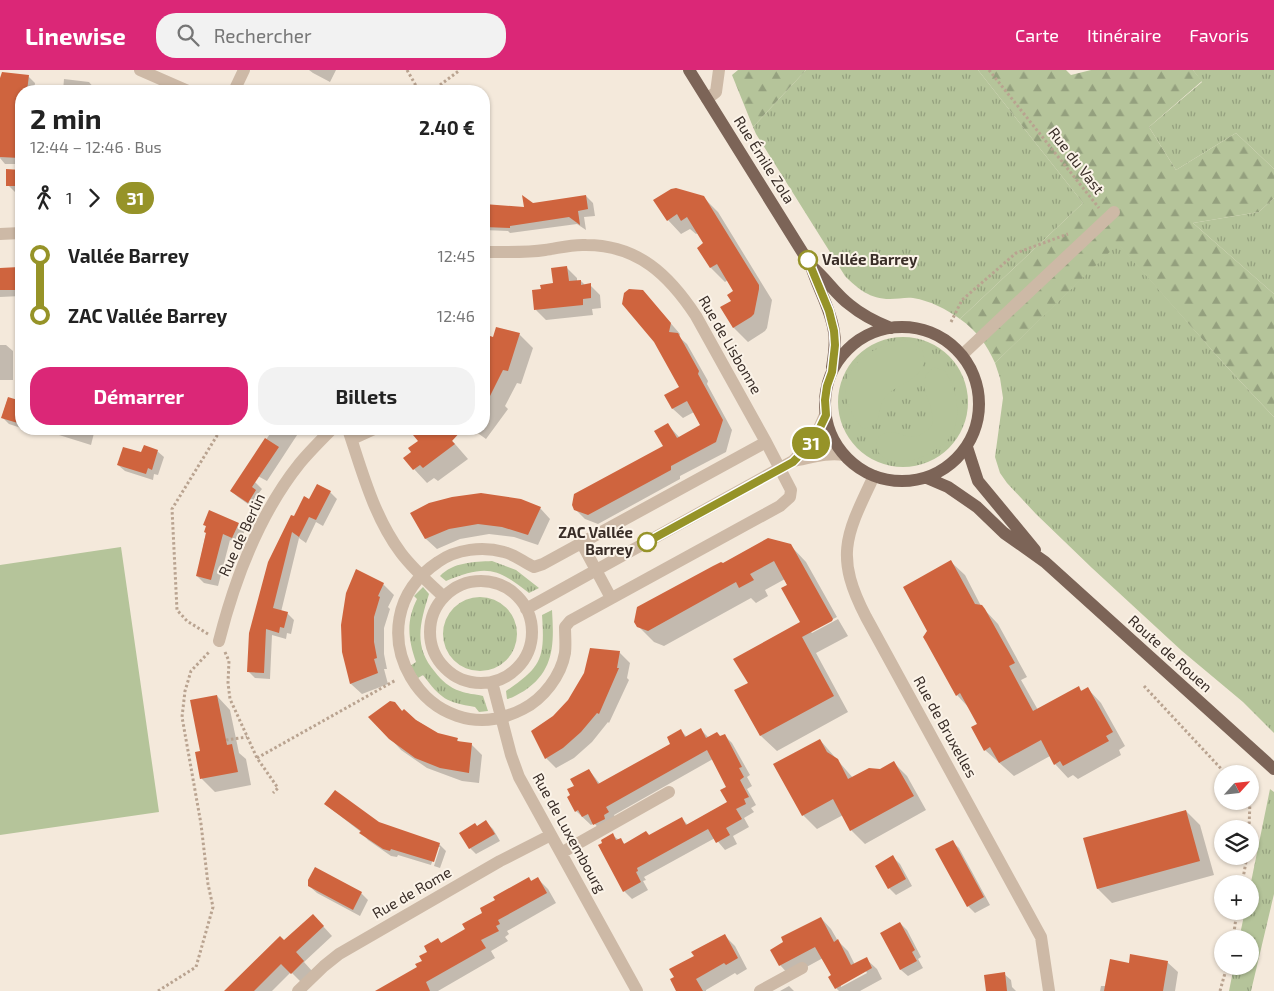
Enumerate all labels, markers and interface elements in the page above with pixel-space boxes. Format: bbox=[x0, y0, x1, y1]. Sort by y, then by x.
search box bbox=[156, 13, 506, 58]
text: Linewise bbox=[25, 21, 126, 50]
icon: search bbox=[174, 21, 202, 49]
text: Rechercher bbox=[214, 24, 312, 47]
text: Carte bbox=[1015, 24, 1059, 46]
text: Itinéraire bbox=[1087, 24, 1161, 46]
text: Favoris bbox=[1189, 24, 1249, 46]
text: 2 min bbox=[30, 101, 102, 135]
street label: Rue Émile Zola bbox=[731, 112, 799, 207]
text: 2.40 € bbox=[419, 116, 475, 139]
street label: Rue du Vast bbox=[1045, 123, 1109, 198]
text: 12:44 – 12:46 · Bus bbox=[30, 137, 162, 156]
icon: walk bbox=[30, 184, 58, 212]
icon: forward bbox=[80, 184, 108, 212]
text: 31 bbox=[126, 187, 144, 209]
text: 1 bbox=[66, 188, 72, 207]
text: Vallée Barrey bbox=[68, 244, 189, 267]
text: 12:45 bbox=[437, 246, 475, 265]
marker: Vallée Barrey bbox=[798, 250, 818, 270]
place label: Vallée Barrey bbox=[822, 250, 918, 269]
street label: Rue de Lisbonne bbox=[695, 292, 766, 397]
text: ZAC Vallée Barrey bbox=[68, 304, 227, 327]
text: 12:46 bbox=[437, 306, 475, 325]
button: Démarrer bbox=[30, 367, 248, 425]
button: Billets bbox=[258, 367, 475, 425]
line badge: 31 bbox=[788, 427, 834, 459]
text: 31 bbox=[802, 432, 820, 454]
street label: Rue de Berlin bbox=[214, 490, 268, 579]
place label: ZAC Vallée Barrey bbox=[558, 523, 633, 559]
marker: ZAC Vallée Barrey bbox=[637, 532, 657, 552]
street label: Route de Rouen bbox=[1125, 611, 1216, 696]
street label: Rue de Bruxelles bbox=[910, 673, 981, 781]
north arrow bbox=[1214, 765, 1259, 810]
map controls bbox=[1214, 765, 1259, 975]
street label: Rue de Luxembourg bbox=[529, 769, 611, 896]
button: layers bbox=[1214, 820, 1259, 865]
street label: Rue de Rome bbox=[369, 862, 454, 922]
button: + bbox=[1214, 875, 1259, 920]
button: − bbox=[1214, 930, 1259, 975]

